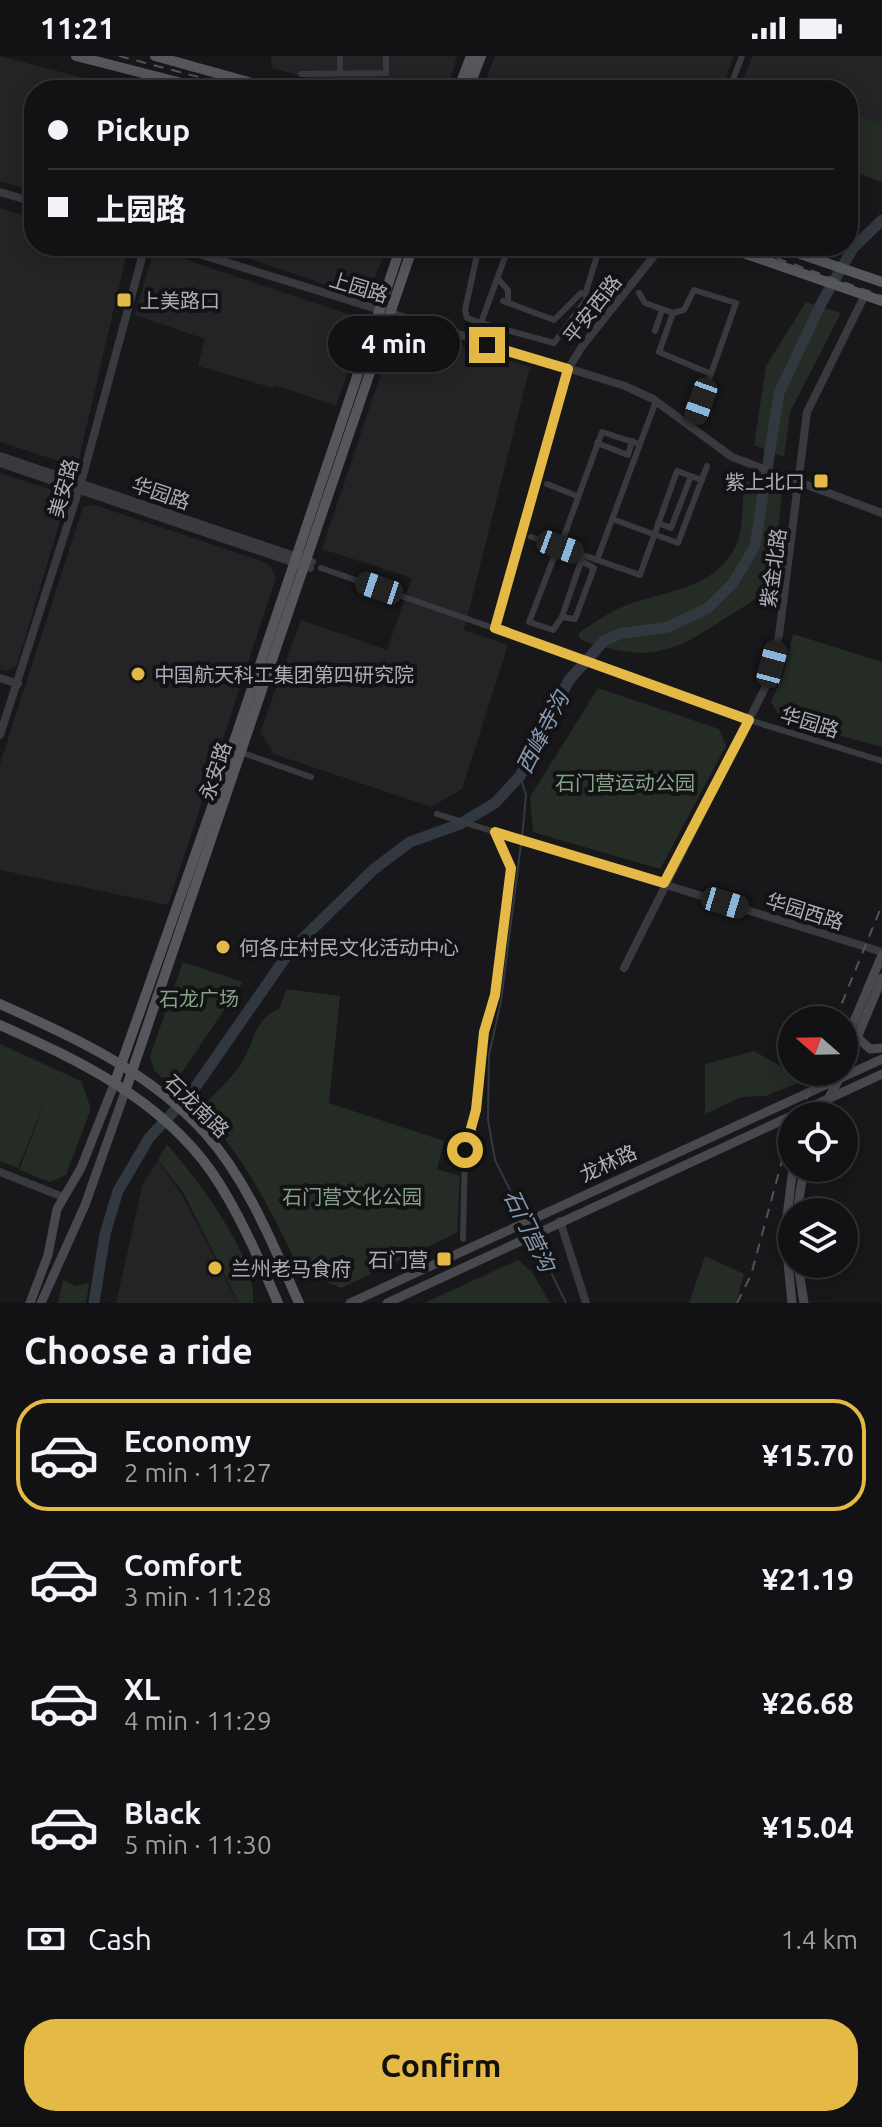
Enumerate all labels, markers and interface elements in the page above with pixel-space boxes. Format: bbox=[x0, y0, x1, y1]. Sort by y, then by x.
text: 11:21 bbox=[40, 11, 115, 45]
text: Pickup bbox=[96, 113, 190, 147]
text: 上园路 bbox=[96, 192, 186, 226]
street label: 上园路 bbox=[327, 267, 391, 307]
street label: 平安西路 bbox=[558, 270, 626, 348]
place label: 上美路口 bbox=[140, 289, 220, 312]
marker: 上美路口 bbox=[115, 291, 133, 309]
callout: 4 min bbox=[327, 317, 459, 373]
route end bbox=[469, 327, 505, 363]
text: 4 min bbox=[361, 329, 427, 358]
car bbox=[682, 374, 720, 428]
street label: 美安路 bbox=[44, 456, 82, 520]
place label: 紫上北口 bbox=[725, 470, 805, 493]
street label: 华园路 bbox=[129, 472, 193, 514]
marker: 紫上北口 bbox=[812, 472, 830, 490]
street label: 紫金北路 bbox=[756, 527, 790, 609]
car bbox=[533, 528, 587, 566]
car bbox=[352, 569, 406, 607]
car bbox=[754, 638, 790, 690]
place label: 中国航天科工集团第四研究院 bbox=[154, 663, 414, 686]
marker: 中国航天科工集团第四研究院 bbox=[129, 665, 147, 683]
water label: 西峰寺沟 bbox=[511, 685, 574, 777]
street label: 华园路 bbox=[778, 702, 842, 742]
street label: 永安路 bbox=[195, 739, 235, 803]
park label: 石门营运动公园 bbox=[555, 771, 695, 794]
car bbox=[699, 885, 751, 921]
street label: 华园西路 bbox=[763, 888, 847, 934]
place label: 何各庄村民文化活动中心 bbox=[239, 936, 459, 959]
marker: 何各庄村民文化活动中心 bbox=[214, 938, 232, 956]
park label: 石龙广场 bbox=[159, 987, 239, 1010]
north arrow bbox=[778, 1006, 858, 1086]
map controls bbox=[778, 1006, 858, 1278]
street label: 石龙南路 bbox=[160, 1070, 234, 1142]
button: locate bbox=[778, 1102, 858, 1182]
route start bbox=[447, 1132, 483, 1168]
street label: 龙林路 bbox=[576, 1140, 640, 1186]
park label: 石门营文化公园 bbox=[282, 1185, 422, 1208]
water label: 石门营沟 bbox=[499, 1185, 561, 1277]
button: layers bbox=[778, 1198, 858, 1278]
place label: 石门营 bbox=[368, 1248, 428, 1271]
marker: 石门营 bbox=[435, 1250, 453, 1268]
place label: 兰州老马食府 bbox=[231, 1257, 351, 1280]
marker: 兰州老马食府 bbox=[206, 1259, 224, 1277]
text: Choose a ride bbox=[24, 1330, 253, 1371]
icon: car bbox=[28, 1419, 100, 1491]
text: Economy bbox=[124, 1424, 251, 1458]
text: ¥15.70 bbox=[762, 1438, 854, 1472]
text: 2 min · 11:27 bbox=[124, 1458, 272, 1487]
icon: car bbox=[28, 1543, 100, 1615]
text: Comfort bbox=[124, 1548, 242, 1582]
text: ¥21.19 bbox=[762, 1562, 854, 1596]
text: 3 min · 11:28 bbox=[124, 1582, 272, 1611]
icon: car bbox=[28, 1667, 100, 1739]
text: XL bbox=[124, 1672, 160, 1706]
text: ¥26.68 bbox=[762, 1686, 854, 1720]
text: 4 min · 11:29 bbox=[124, 1706, 272, 1735]
icon: car bbox=[28, 1791, 100, 1863]
text: Black bbox=[124, 1796, 201, 1830]
text: ¥15.04 bbox=[762, 1810, 854, 1844]
text: 5 min · 11:30 bbox=[124, 1830, 272, 1859]
icon: cash bbox=[24, 1917, 68, 1961]
text: Cash bbox=[88, 1922, 152, 1956]
text: 1.4 km bbox=[781, 1925, 858, 1954]
button: Confirm bbox=[24, 2019, 858, 2111]

